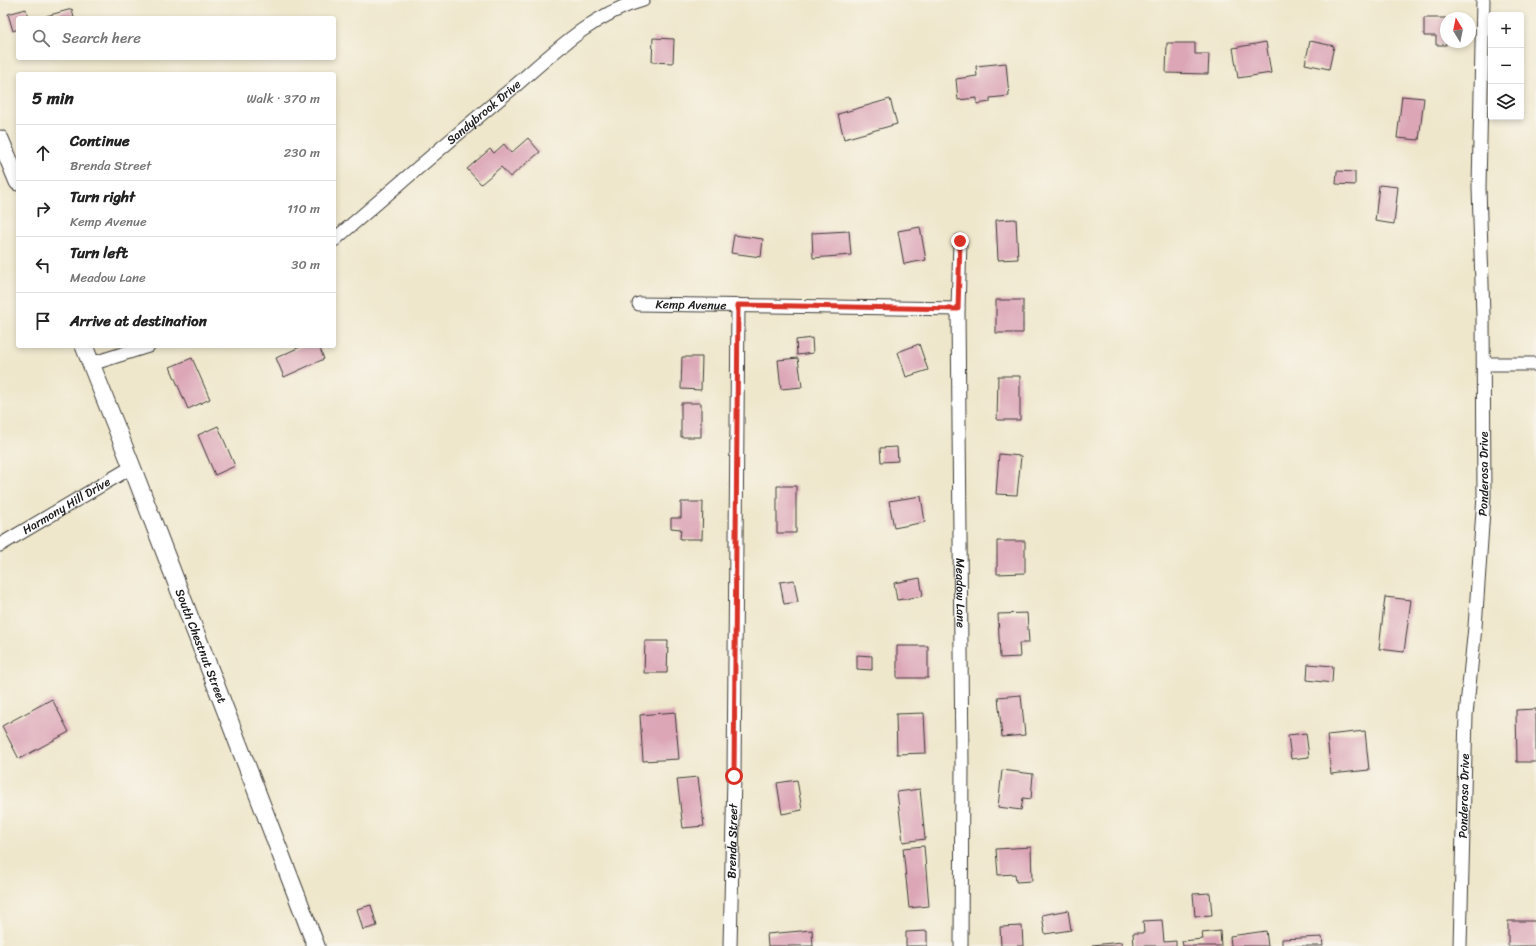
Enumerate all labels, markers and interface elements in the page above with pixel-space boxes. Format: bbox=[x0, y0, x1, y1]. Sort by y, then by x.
north arrow bbox=[1440, 12, 1476, 48]
map controls bbox=[1488, 12, 1524, 120]
button: + bbox=[1488, 12, 1524, 48]
search box bbox=[16, 16, 336, 60]
text: Search here bbox=[62, 25, 141, 51]
icon: search bbox=[30, 27, 52, 49]
button: − bbox=[1488, 48, 1524, 84]
street label: Sandybrook Drive bbox=[441, 74, 526, 150]
text: 5 min bbox=[32, 83, 74, 113]
button: layers bbox=[1488, 84, 1524, 120]
text: Walk · 370 m bbox=[246, 87, 320, 110]
text: Continue bbox=[70, 128, 130, 154]
text: 230 m bbox=[284, 141, 320, 164]
icon: ahead bbox=[32, 142, 54, 164]
text: Brenda Street bbox=[70, 154, 151, 177]
text: Turn right bbox=[70, 184, 135, 210]
text: 110 m bbox=[287, 197, 320, 220]
icon: right bbox=[32, 198, 54, 220]
text: Kemp Avenue bbox=[70, 210, 147, 233]
route end bbox=[951, 232, 969, 250]
text: Turn left bbox=[70, 240, 128, 266]
text: 30 m bbox=[291, 253, 320, 276]
icon: left bbox=[32, 254, 54, 276]
text: Meadow Lane bbox=[70, 266, 146, 289]
street label: Kemp Avenue bbox=[655, 293, 727, 316]
text: Arrive at destination bbox=[70, 308, 207, 334]
icon: arrive bbox=[32, 310, 54, 332]
street label: Ponderosa Drive bbox=[1472, 431, 1495, 517]
street label: Harmony Hill Drive bbox=[18, 471, 115, 541]
street label: Meadow Lane bbox=[949, 558, 972, 628]
street label: South Chestnut Street bbox=[169, 585, 233, 707]
street label: Ponderosa Drive bbox=[1452, 753, 1476, 839]
route start bbox=[725, 767, 743, 785]
street label: Brenda Street bbox=[721, 802, 744, 879]

